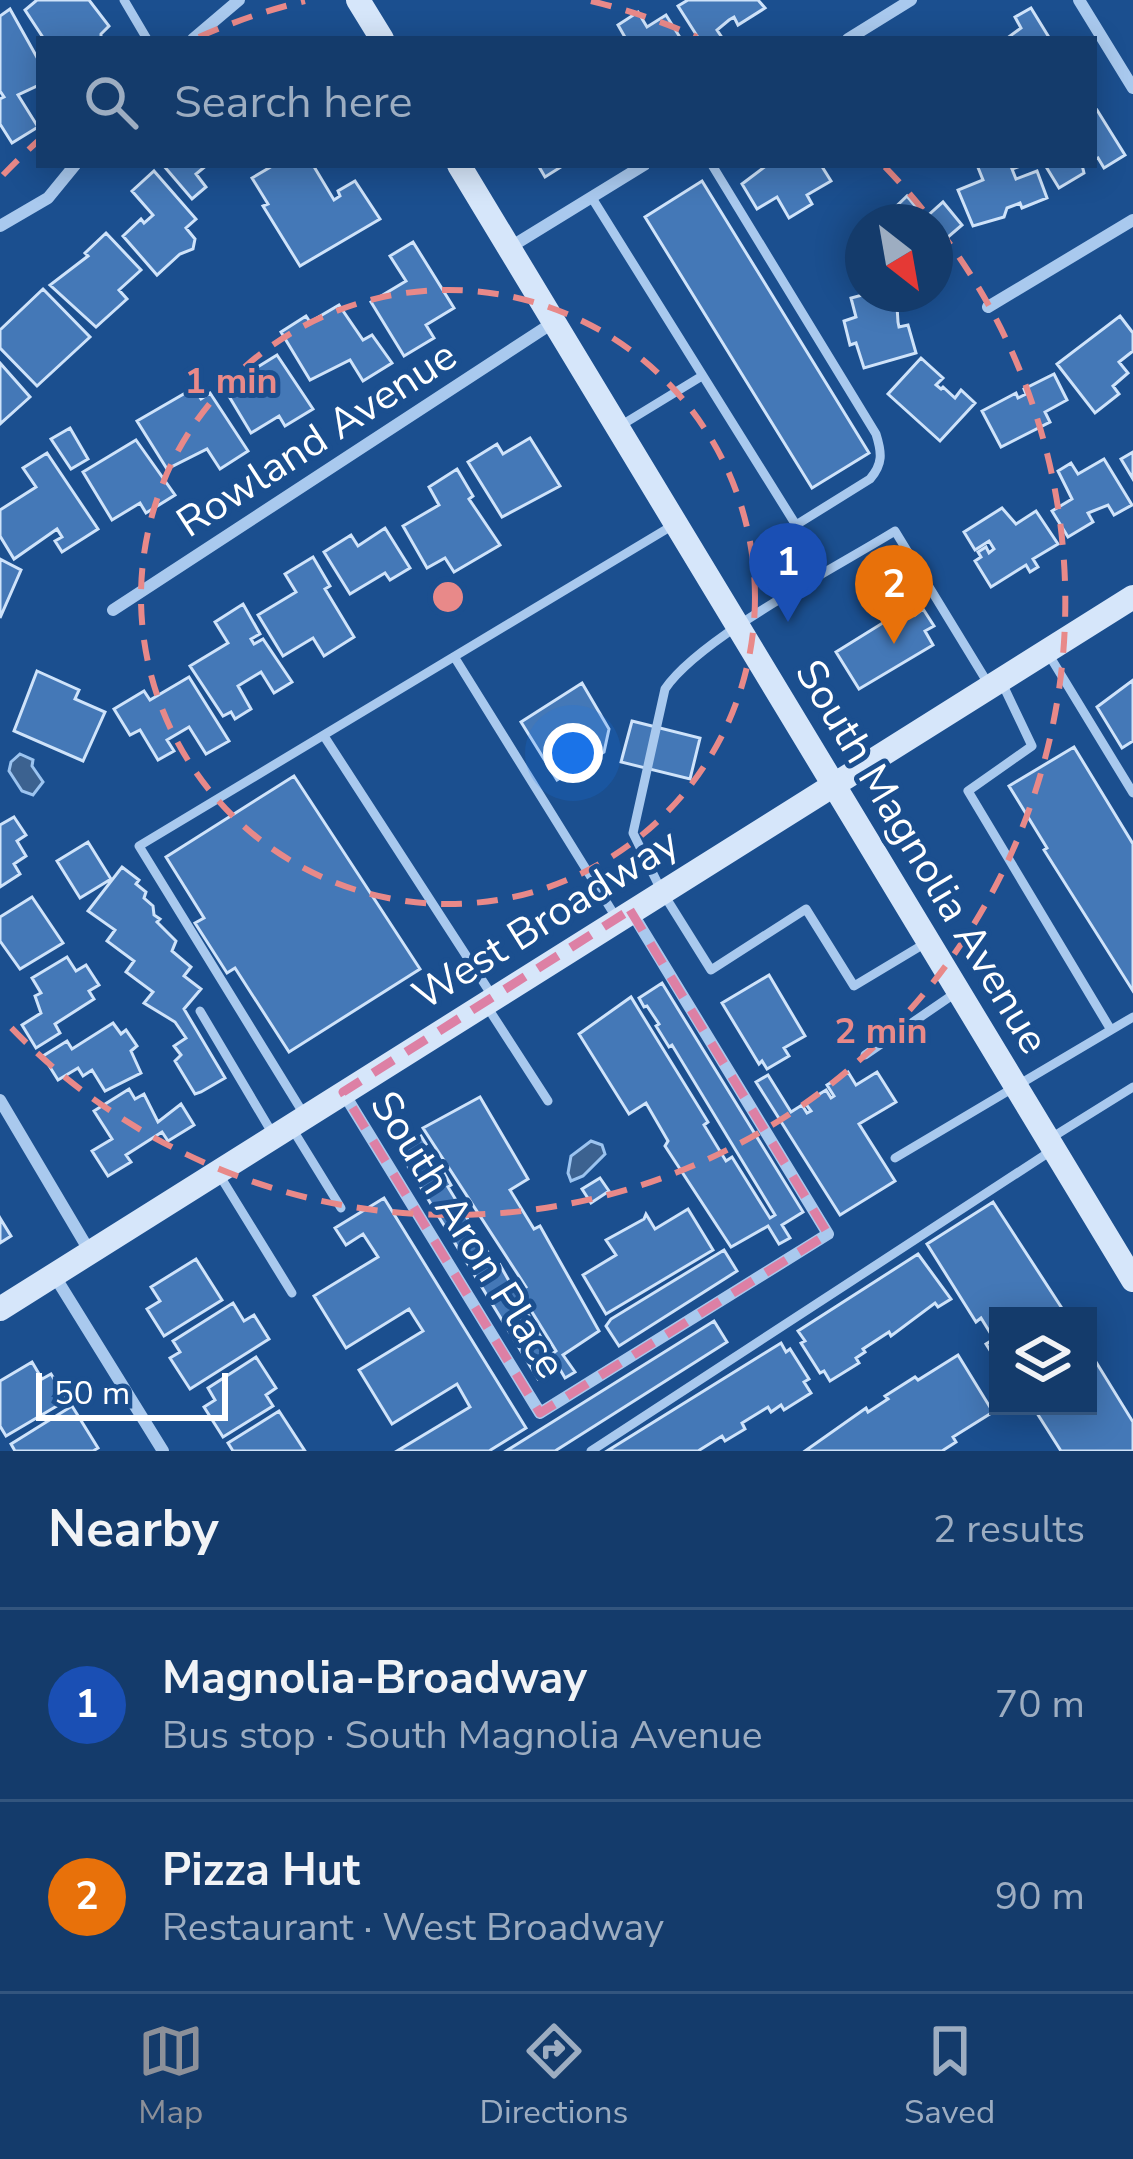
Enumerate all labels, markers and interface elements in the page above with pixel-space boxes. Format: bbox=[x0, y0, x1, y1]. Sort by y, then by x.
search box bbox=[36, 36, 1097, 168]
icon: search bbox=[78, 69, 144, 135]
text: Search here bbox=[174, 72, 413, 133]
north arrow bbox=[845, 204, 953, 312]
street label: Rowland Avenue bbox=[166, 327, 468, 551]
text: 1 min bbox=[184, 357, 278, 406]
pin: 1 bbox=[749, 523, 827, 622]
pin: 2 bbox=[855, 545, 933, 644]
centre of rings bbox=[427, 576, 469, 618]
street label: South Magnolia Avenue bbox=[781, 649, 1062, 1064]
your location bbox=[543, 723, 603, 783]
street label: West Broadway bbox=[402, 814, 690, 1024]
text: 2 min bbox=[834, 1007, 928, 1056]
street label: South Aron Place bbox=[357, 1081, 579, 1389]
map controls bbox=[989, 1307, 1097, 1415]
button: layers bbox=[989, 1307, 1097, 1415]
scale bar bbox=[36, 1367, 228, 1420]
text: 50 m bbox=[54, 1371, 130, 1416]
text: Nearby bbox=[48, 1494, 219, 1564]
text: 2 results bbox=[933, 1503, 1085, 1556]
text: Magnolia-Broadway bbox=[162, 1648, 587, 1709]
text: 1 bbox=[75, 1678, 99, 1731]
text: 70 m bbox=[995, 1678, 1085, 1731]
text: Bus stop · South Magnolia Avenue bbox=[162, 1709, 763, 1762]
text: Pizza Hut bbox=[162, 1840, 360, 1901]
text: 2 bbox=[75, 1870, 99, 1923]
text: 90 m bbox=[995, 1870, 1085, 1923]
text: Restaurant · West Broadway bbox=[162, 1901, 664, 1954]
tab: Map bbox=[138, 2018, 204, 2135]
tab: Directions bbox=[480, 2018, 628, 2135]
tab: Saved bbox=[904, 2018, 995, 2135]

